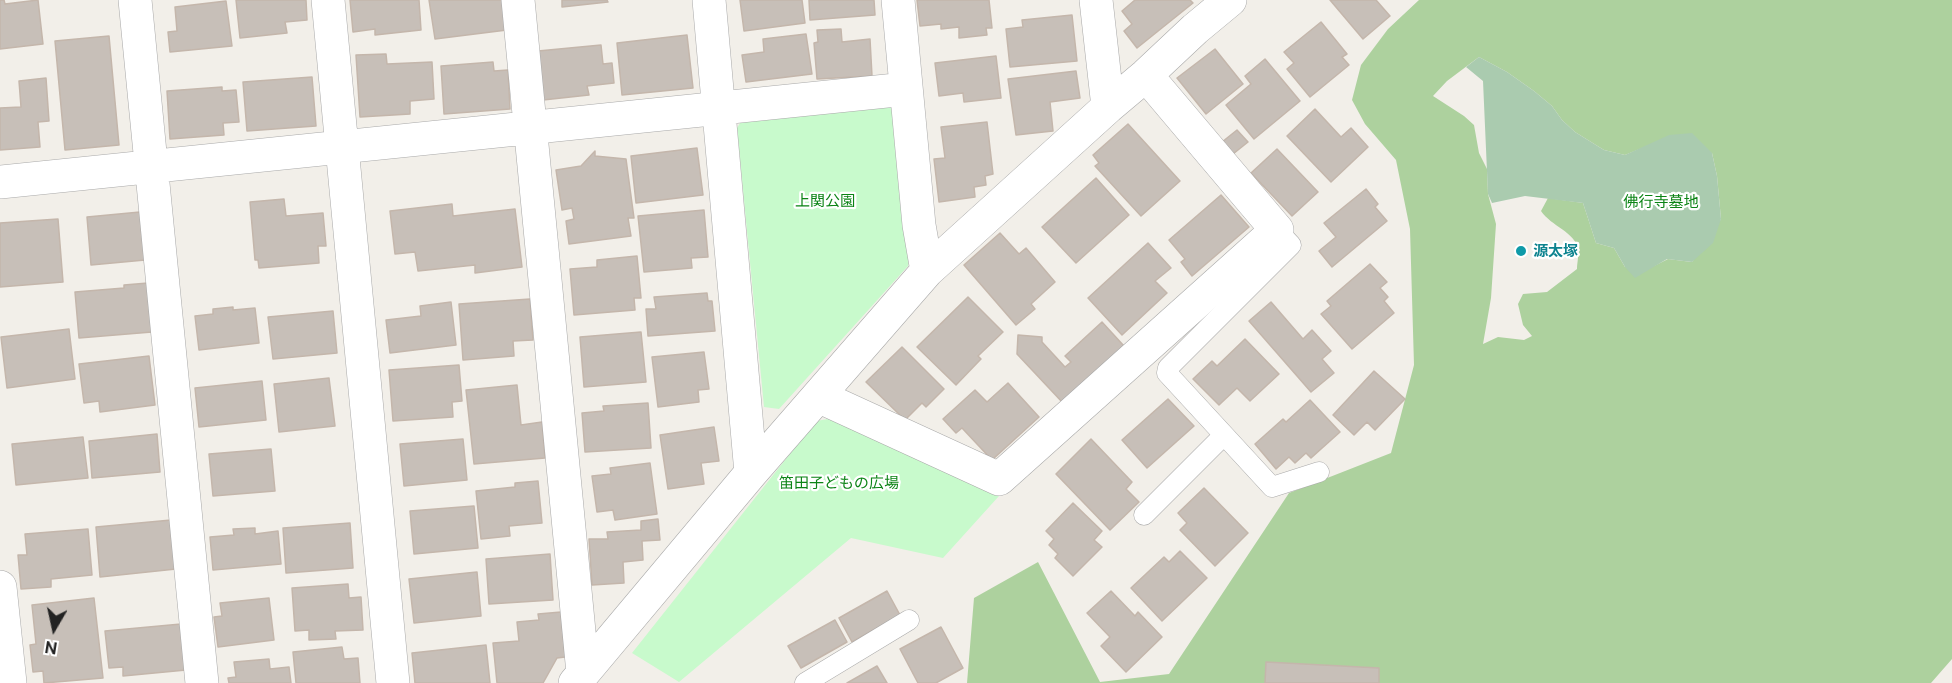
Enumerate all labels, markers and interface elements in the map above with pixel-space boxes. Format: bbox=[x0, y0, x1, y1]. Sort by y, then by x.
park label: 上関公園 bbox=[795, 192, 855, 210]
park label: 佛行寺墓地 bbox=[1624, 193, 1698, 211]
place label: 源太塚 bbox=[1533, 242, 1578, 260]
marker: 源太塚 bbox=[1514, 244, 1528, 258]
park label: 笛田子どもの広場 bbox=[779, 474, 899, 492]
north arrow bbox=[24, 599, 84, 659]
text: N bbox=[43, 637, 59, 658]

